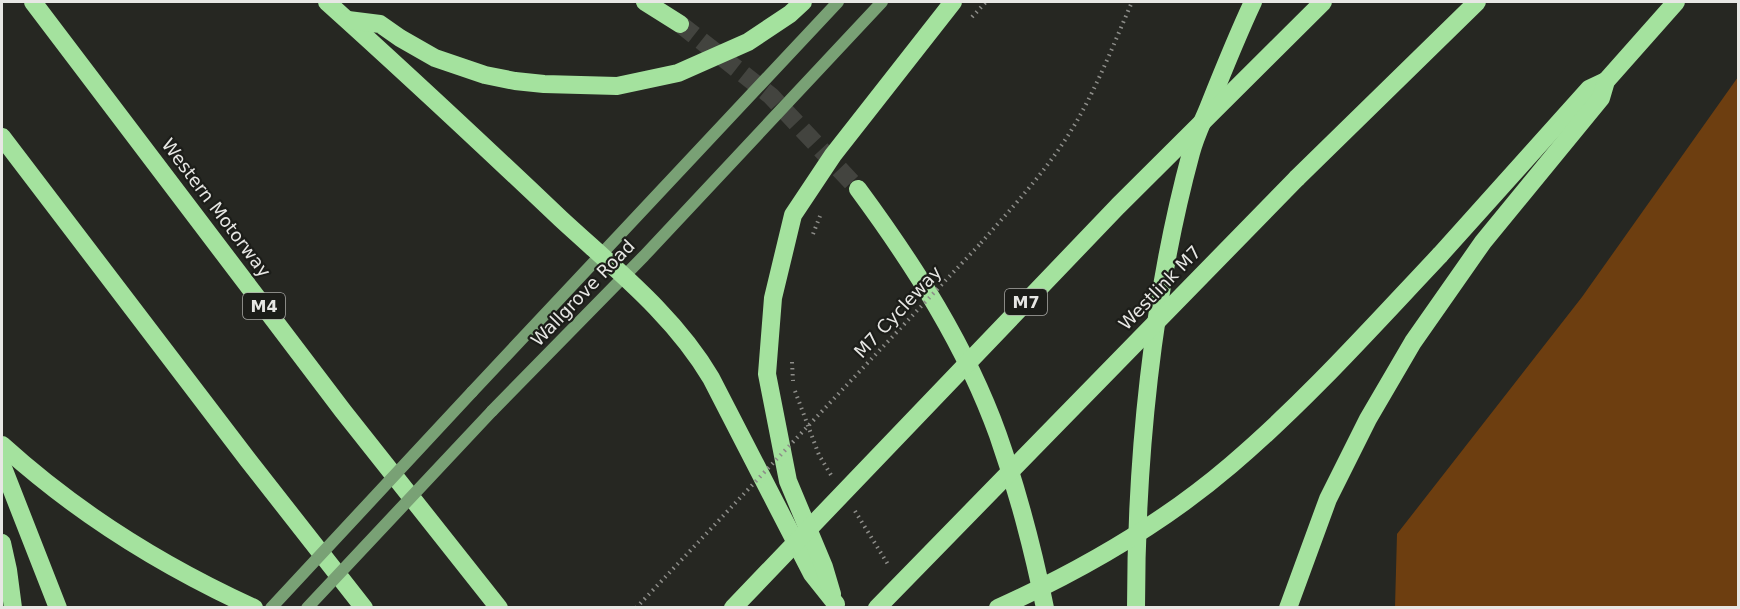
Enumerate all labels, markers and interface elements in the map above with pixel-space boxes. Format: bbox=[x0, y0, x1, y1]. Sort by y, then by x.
street label: Western Motorway bbox=[157, 134, 276, 281]
street label: Wallgrove Road bbox=[527, 235, 639, 350]
street label: Westlink M7 bbox=[1114, 241, 1205, 334]
street label: M7 Cycleway bbox=[850, 261, 946, 362]
road number: M7 bbox=[1005, 289, 1047, 315]
road number: M4 bbox=[243, 293, 285, 319]

